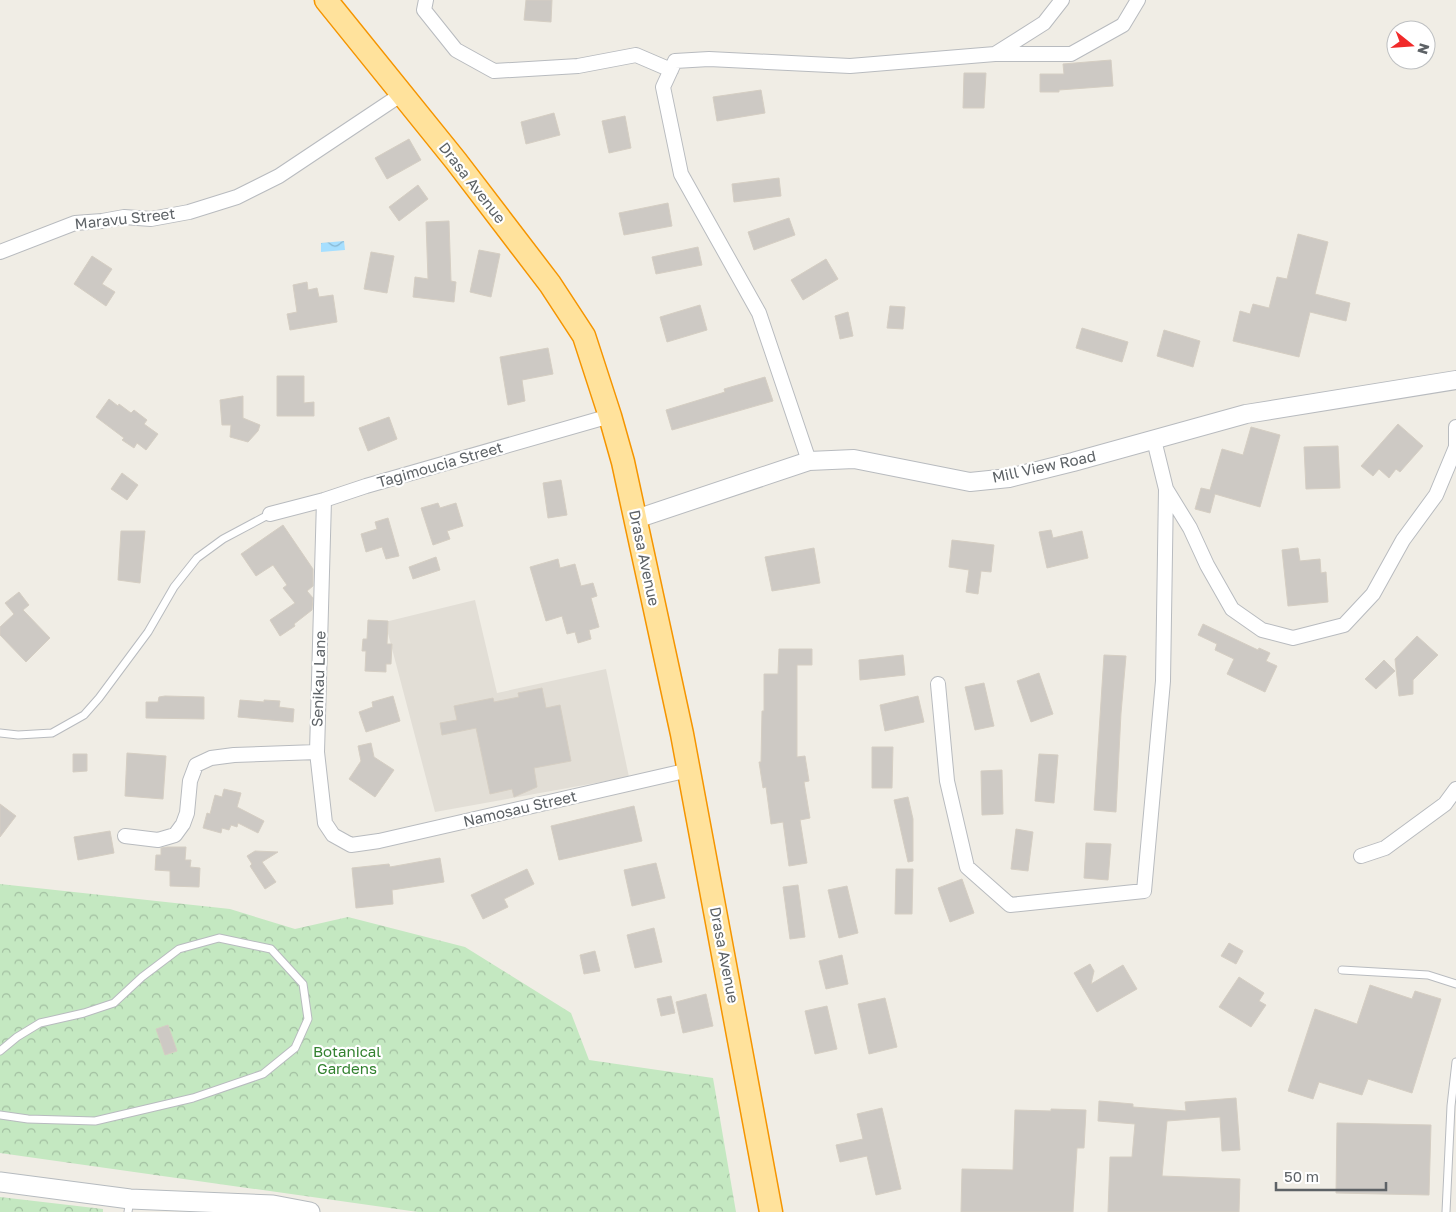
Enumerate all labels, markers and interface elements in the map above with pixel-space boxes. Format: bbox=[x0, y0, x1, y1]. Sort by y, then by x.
north arrow bbox=[1386, 20, 1436, 70]
text: N bbox=[1414, 41, 1434, 57]
street label: Drasa Avenue bbox=[436, 138, 510, 227]
street label: Maravu Street bbox=[74, 204, 176, 232]
street label: Tagimoucia Street bbox=[375, 437, 505, 491]
street label: Mill View Road bbox=[990, 446, 1097, 486]
street label: Drasa Avenue bbox=[626, 508, 664, 608]
street label: Senikau Lane bbox=[307, 630, 329, 727]
street label: Namosau Street bbox=[461, 786, 578, 830]
street label: Drasa Avenue bbox=[707, 905, 743, 1005]
park label: Botanical Gardens bbox=[313, 1042, 381, 1077]
scale bar bbox=[1276, 1160, 1386, 1192]
text: 50 m bbox=[1284, 1167, 1319, 1185]

